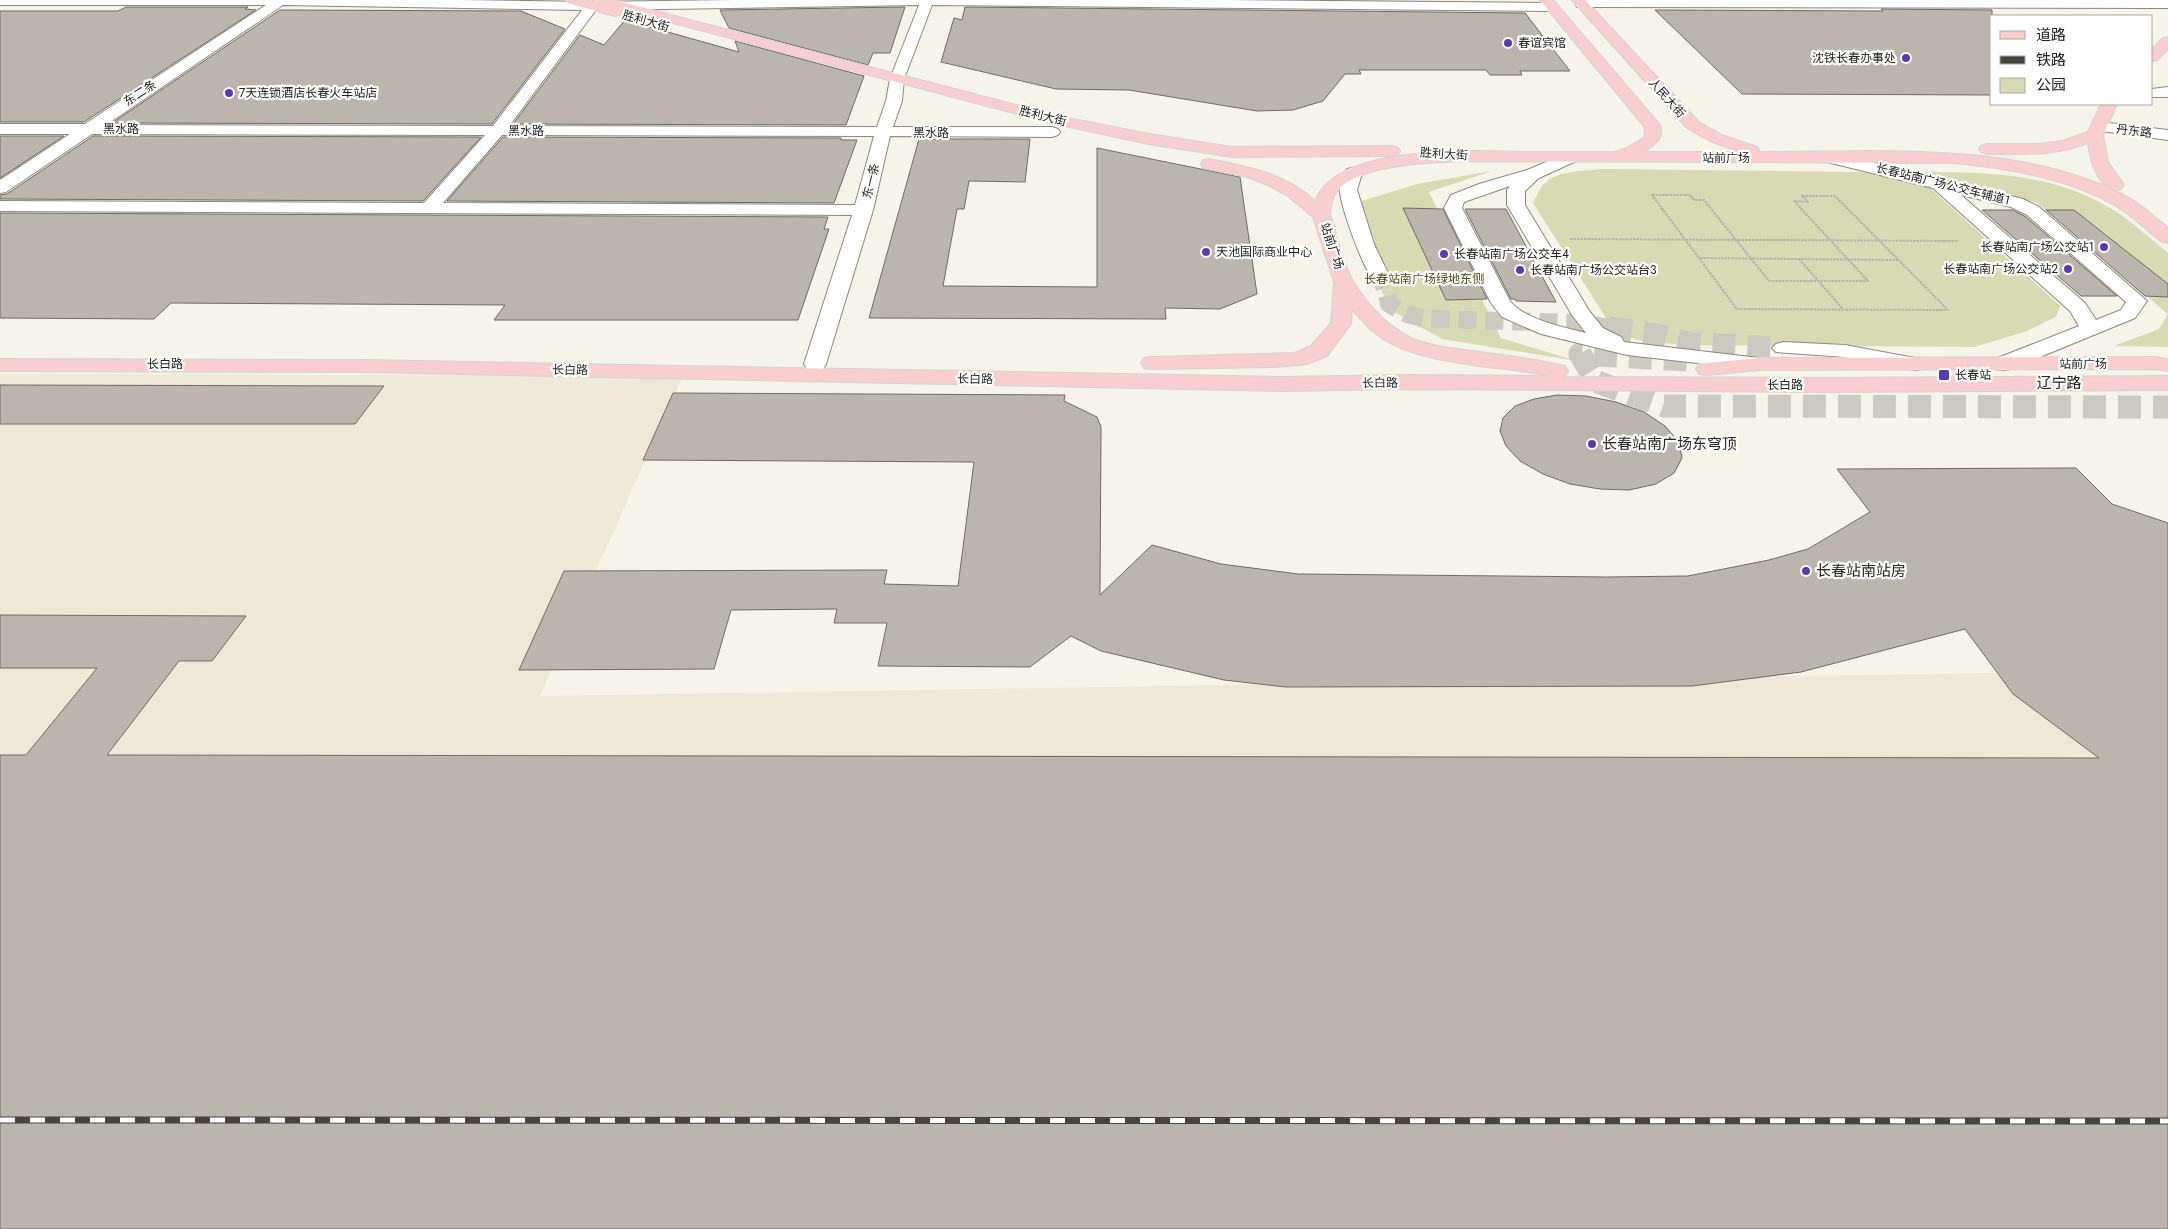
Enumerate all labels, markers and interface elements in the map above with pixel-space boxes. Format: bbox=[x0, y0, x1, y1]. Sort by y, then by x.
street label: 胜利大街 bbox=[620, 6, 672, 36]
legend bbox=[1990, 15, 2153, 105]
text: 道路 bbox=[2036, 24, 2066, 46]
place label: 春谊宾馆 bbox=[1518, 34, 1566, 52]
marker: 春谊宾馆 bbox=[1502, 37, 1514, 49]
place label: 沈铁长春办事处 bbox=[1812, 49, 1896, 67]
text: 铁路 bbox=[2036, 49, 2066, 71]
marker: 沈铁长春办事处 bbox=[1900, 52, 1912, 64]
street label: 人民大街 bbox=[1644, 74, 1690, 122]
text: 公园 bbox=[2036, 74, 2066, 96]
street label: 东二条 bbox=[120, 76, 160, 110]
place label: 7天连锁酒店长春火车站店 bbox=[239, 84, 377, 102]
marker: 7天连锁酒店长春火车站店 bbox=[223, 87, 235, 99]
street label: 胜利大街 bbox=[1018, 101, 1068, 131]
street label: 黑水路 bbox=[103, 120, 139, 138]
street label: 丹东路 bbox=[2115, 120, 2153, 142]
street label: 黑水路 bbox=[508, 122, 544, 140]
street label: 黑水路 bbox=[913, 124, 949, 142]
street label: 胜利大街 bbox=[1419, 143, 1469, 165]
street label: 站前广场 bbox=[1702, 149, 1750, 167]
street label: 长春站南广场公交车辅道1 bbox=[1874, 159, 2012, 209]
street label: 东一条 bbox=[858, 161, 884, 201]
street label: 站前广场 bbox=[1316, 220, 1348, 272]
place label: 长春站南广场公交站1 bbox=[1981, 238, 2094, 256]
marker: 长春站南广场公交站1 bbox=[2098, 241, 2110, 253]
place label: 天池国际商业中心 bbox=[1216, 243, 1312, 261]
place label: 长春站南广场公交车4 bbox=[1454, 245, 1569, 263]
marker: 天池国际商业中心 bbox=[1200, 246, 1212, 258]
marker: 长春站南广场公交车4 bbox=[1438, 248, 1450, 260]
place label: 长春站南广场公交站2 bbox=[1943, 260, 2058, 278]
place label: 长春站南广场公交站台3 bbox=[1530, 261, 1657, 279]
marker: 长春站南广场公交站2 bbox=[2062, 263, 2074, 275]
marker: 长春站南广场公交站台3 bbox=[1514, 264, 1526, 276]
park label: 长春站南广场绿地东侧 bbox=[1364, 270, 1484, 288]
street label: 长白路 bbox=[147, 355, 183, 373]
street label: 站前广场 bbox=[2059, 355, 2107, 373]
street label: 长白路 bbox=[552, 361, 588, 379]
place label: 长春站 bbox=[1955, 366, 1991, 384]
marker: 长春站 bbox=[1937, 368, 1951, 382]
street label: 长白路 bbox=[957, 370, 993, 388]
street label: 辽宁路 bbox=[2036, 372, 2082, 394]
street label: 长白路 bbox=[1362, 374, 1398, 392]
street label: 长白路 bbox=[1767, 376, 1803, 394]
place label: 长春站南广场东穹顶 bbox=[1602, 433, 1737, 455]
marker: 长春站南广场东穹顶 bbox=[1586, 438, 1598, 450]
place label: 长春站南站房 bbox=[1816, 560, 1906, 582]
marker: 长春站南站房 bbox=[1800, 565, 1812, 577]

